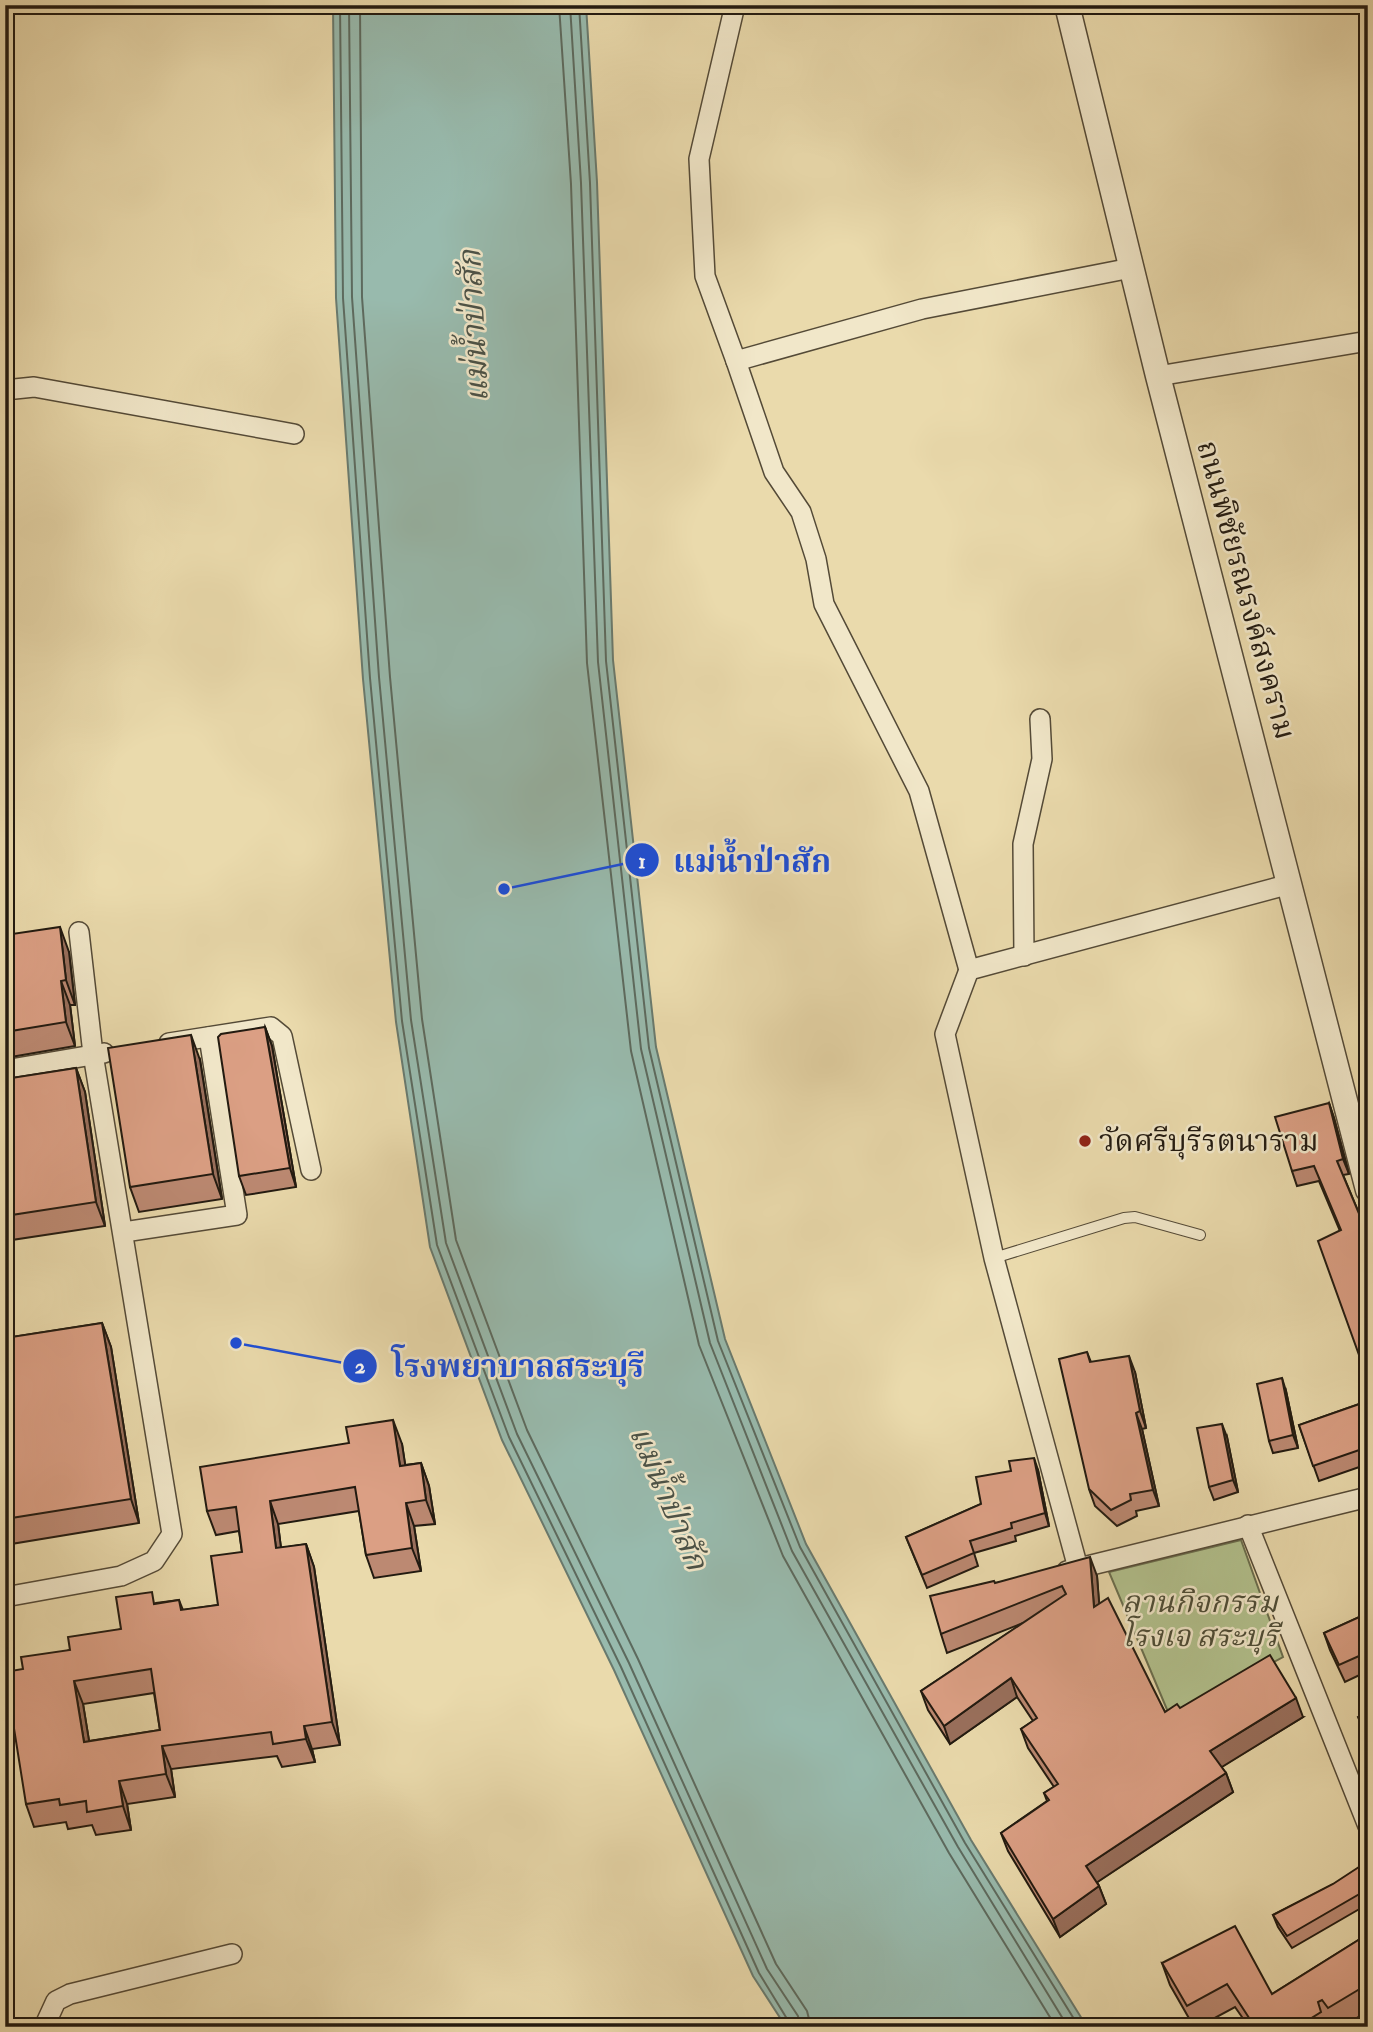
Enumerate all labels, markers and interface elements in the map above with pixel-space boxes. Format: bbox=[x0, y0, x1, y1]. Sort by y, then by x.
water label: แม่น้ำป่าสัก bbox=[446, 247, 498, 403]
street label: ถนนพิชัยรณรงค์สงคราม bbox=[1188, 436, 1304, 744]
callout: แม่น้ำป่าสัก bbox=[624, 834, 846, 887]
text: แม่น้ำป่าสัก bbox=[673, 838, 831, 882]
text: 1 bbox=[638, 848, 646, 875]
place label: วัดศรีบุรีรตนาราม bbox=[1099, 1123, 1319, 1160]
marker: วัดศรีบุรีรตนาราม bbox=[1077, 1133, 1093, 1149]
callout: โรงพยาบาลสระบุรี bbox=[342, 1340, 658, 1393]
text: โรงพยาบาลสระบุรี bbox=[391, 1344, 644, 1387]
text: 2 bbox=[355, 1353, 366, 1380]
water label: แม่น้ำป่าสัก bbox=[620, 1418, 720, 1577]
park label: ลานกิจกรรม โรงเจ สระบุรี bbox=[1122, 1584, 1284, 1655]

